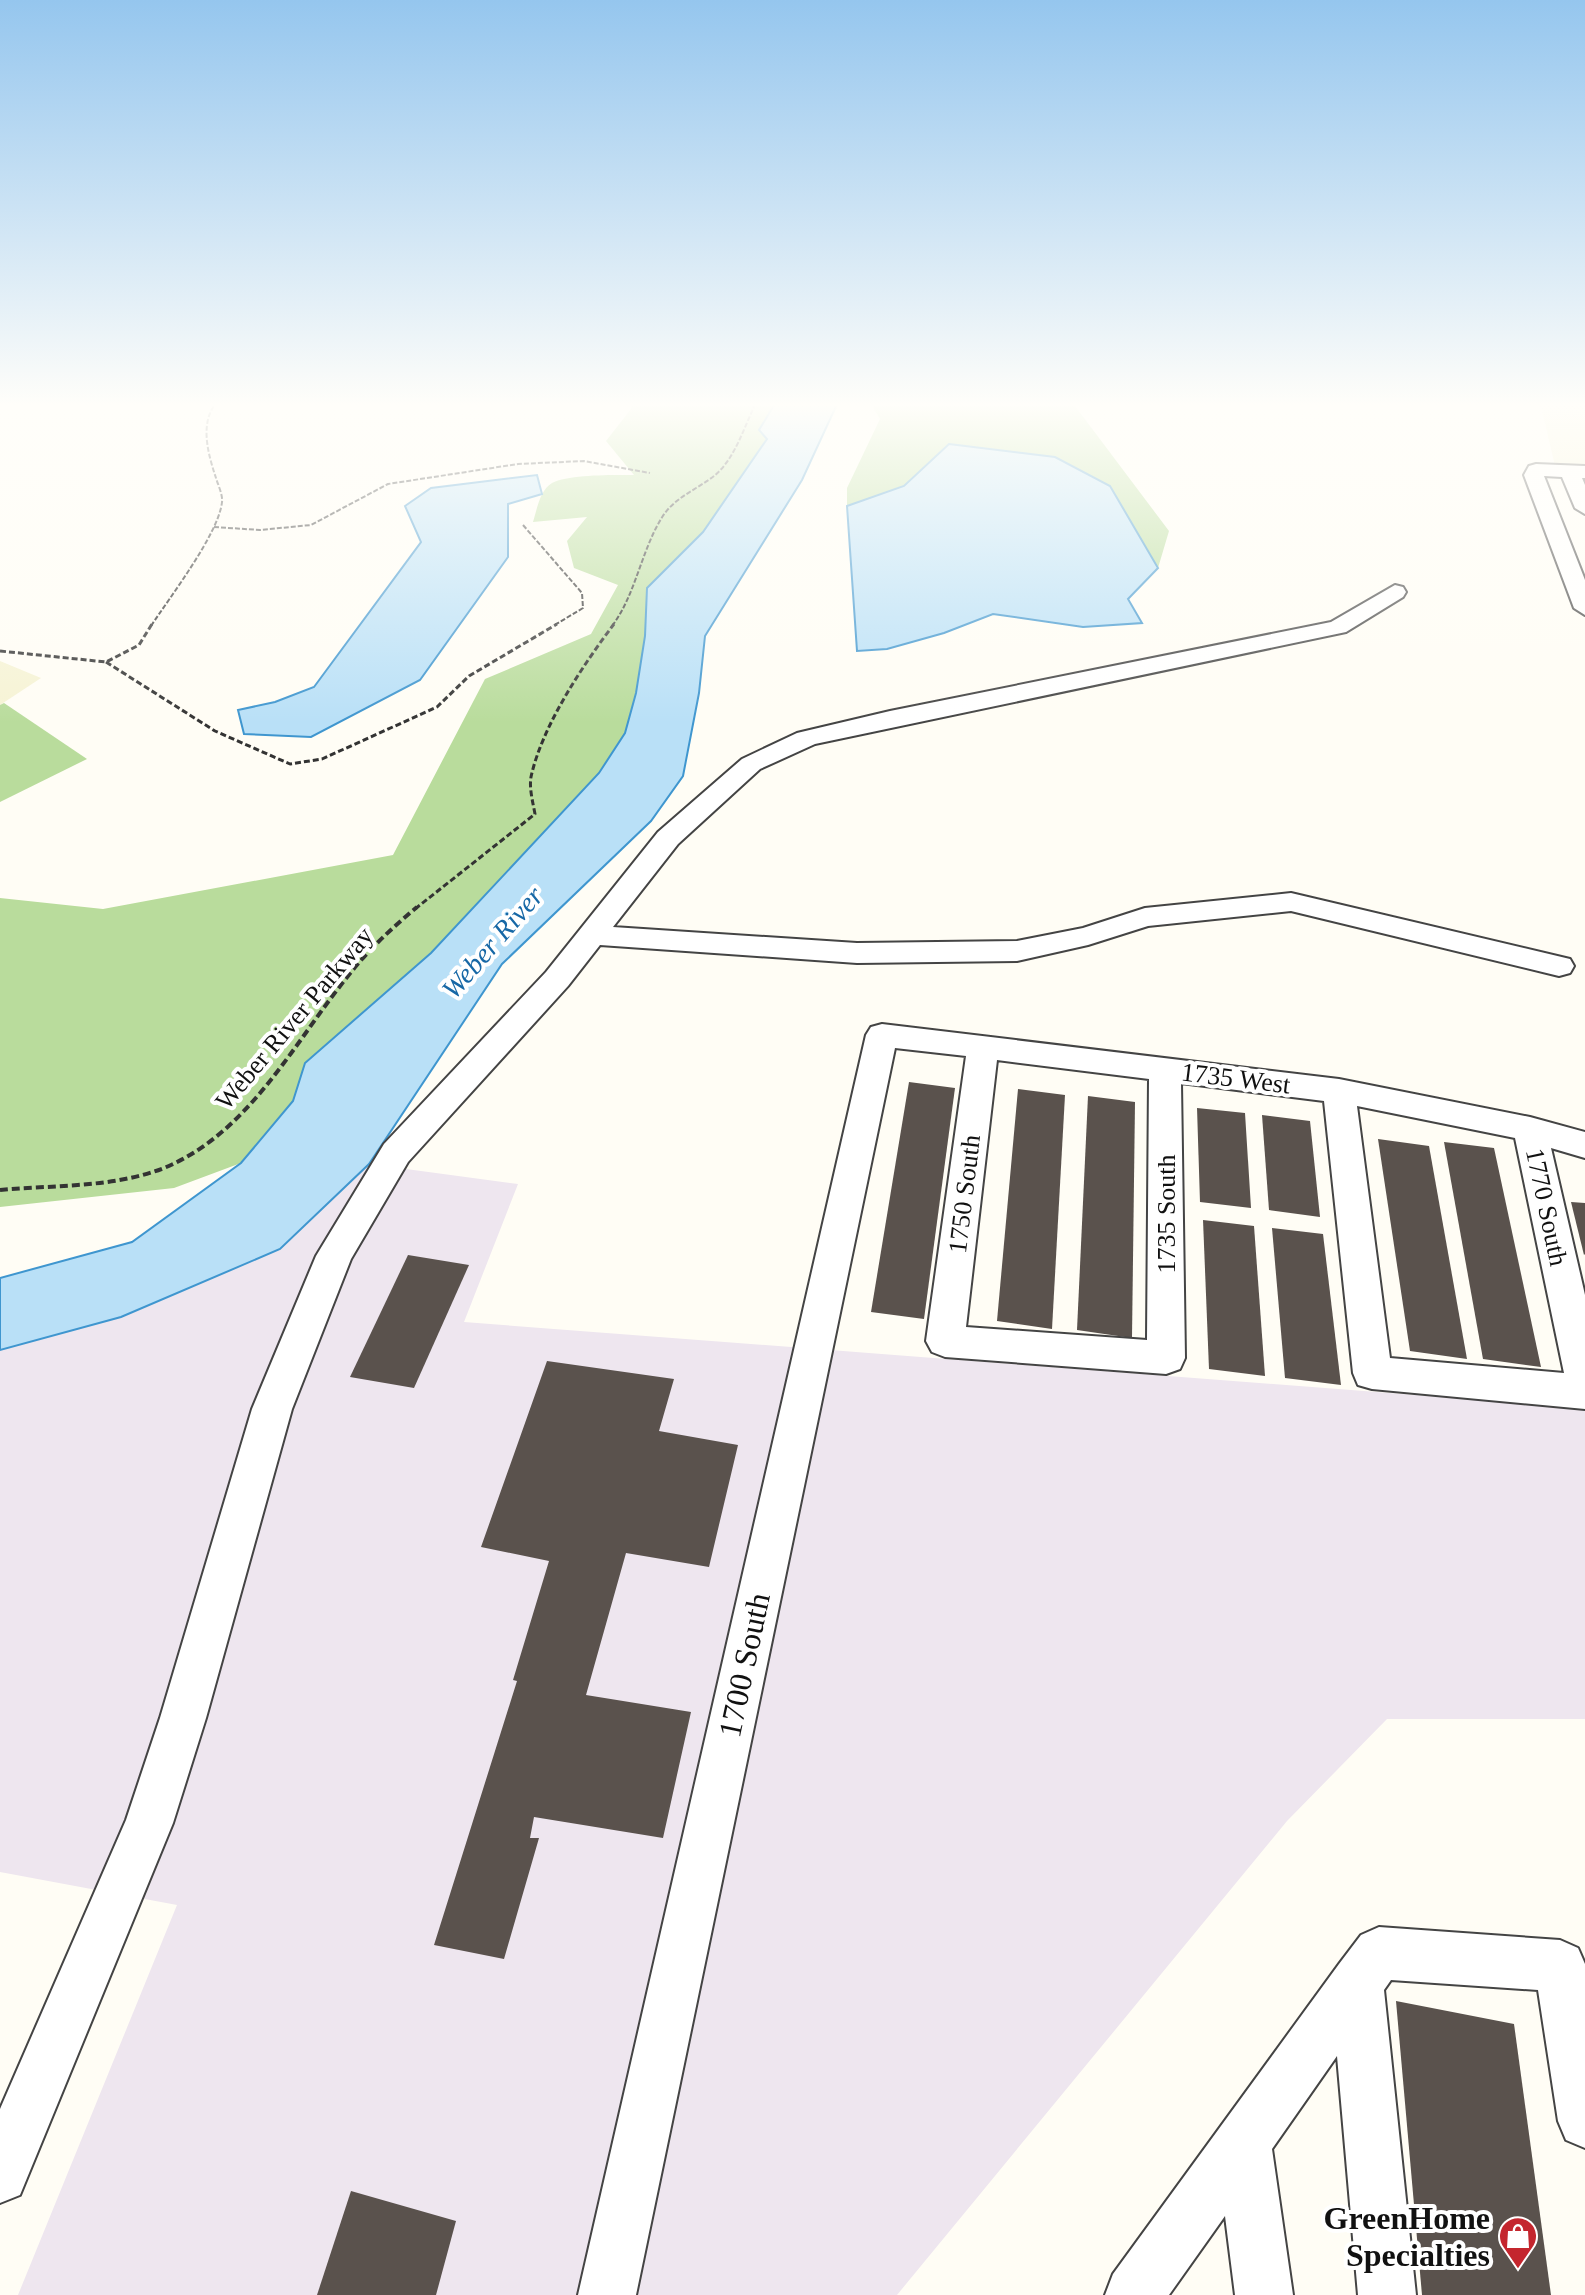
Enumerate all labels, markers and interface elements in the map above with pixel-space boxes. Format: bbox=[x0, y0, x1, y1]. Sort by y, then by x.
water label: Weber River bbox=[435, 880, 549, 1005]
street label: Weber River Parkway bbox=[210, 921, 379, 1115]
street label: 1735 West bbox=[1180, 1057, 1293, 1100]
street label: 1750 South bbox=[943, 1133, 986, 1255]
street label: 1770 South bbox=[1520, 1146, 1573, 1268]
street label: 1735 South bbox=[1152, 1154, 1181, 1274]
street label: 1700 South bbox=[711, 1590, 777, 1740]
place label: GreenHome Specialties bbox=[1324, 2200, 1490, 2273]
shop icon: GreenHome Specialties bbox=[1497, 2215, 1539, 2270]

